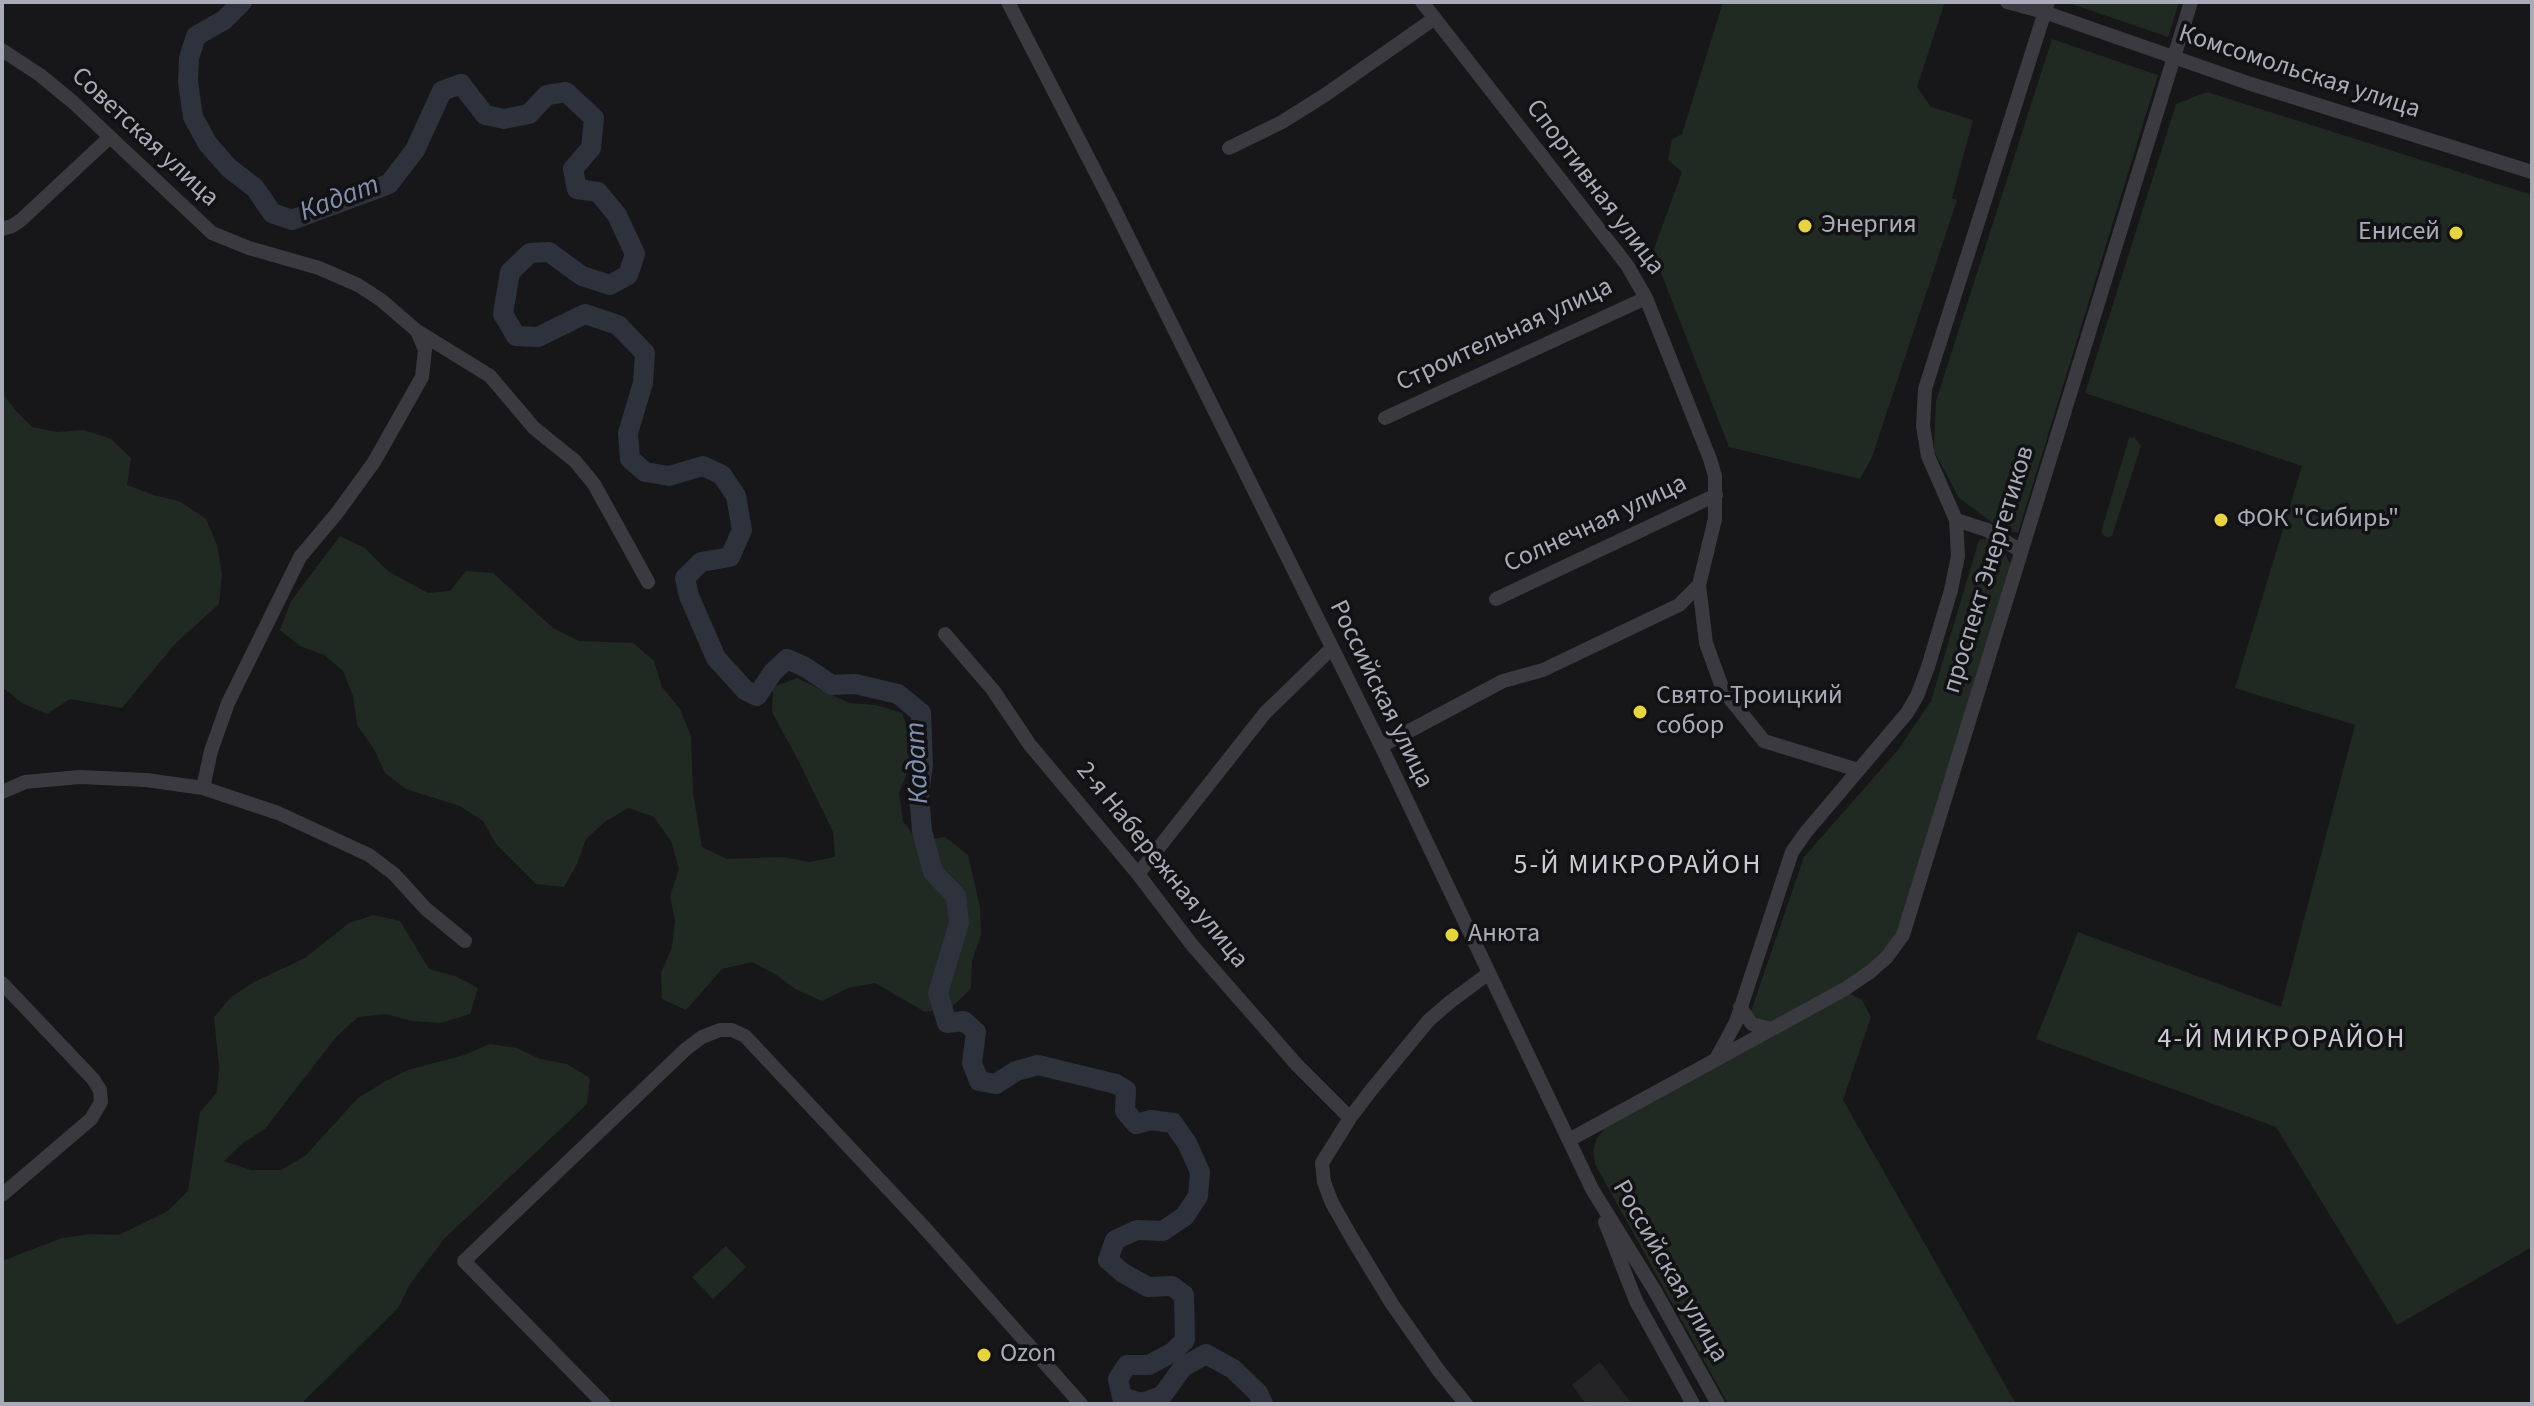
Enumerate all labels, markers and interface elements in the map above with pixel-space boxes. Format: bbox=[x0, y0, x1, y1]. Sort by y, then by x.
street label: Комсомольская улица bbox=[2174, 19, 2424, 127]
street label: Советская улица bbox=[64, 62, 224, 214]
street label: Спортивная улица bbox=[1518, 94, 1670, 282]
water label: Кадат bbox=[295, 170, 385, 230]
place label: Энергия bbox=[1821, 210, 1917, 242]
marker: Энергия bbox=[1796, 217, 1814, 235]
place label: Енисей bbox=[2358, 217, 2440, 249]
marker: Енисей bbox=[2447, 224, 2465, 242]
street label: Строительная улица bbox=[1392, 272, 1618, 400]
street label: проспект Энергетиков bbox=[1938, 443, 2042, 697]
street label: Солнечная улица bbox=[1500, 469, 1692, 581]
place label: ФОК "Сибирь" bbox=[2237, 504, 2399, 536]
marker: ФОК "Сибирь" bbox=[2212, 511, 2230, 529]
street label: Российская улица bbox=[1321, 596, 1439, 794]
place label: Свято-Троицкий собор bbox=[1656, 681, 1843, 742]
marker: Свято-Троицкий собор bbox=[1631, 703, 1649, 721]
water label: Кадат bbox=[900, 721, 938, 805]
street label: 2-я Набережная улица bbox=[1068, 757, 1254, 975]
district label: 5-Й МИКРОРАЙОН bbox=[1514, 850, 1762, 884]
place label: Анюта bbox=[1468, 919, 1540, 951]
marker: Анюта bbox=[1443, 926, 1461, 944]
district label: 4-Й МИКРОРАЙОН bbox=[2158, 1024, 2406, 1058]
street label: Российская улица bbox=[1604, 1175, 1734, 1369]
place label: Ozon bbox=[1000, 1339, 1056, 1371]
marker: Ozon bbox=[975, 1346, 993, 1364]

